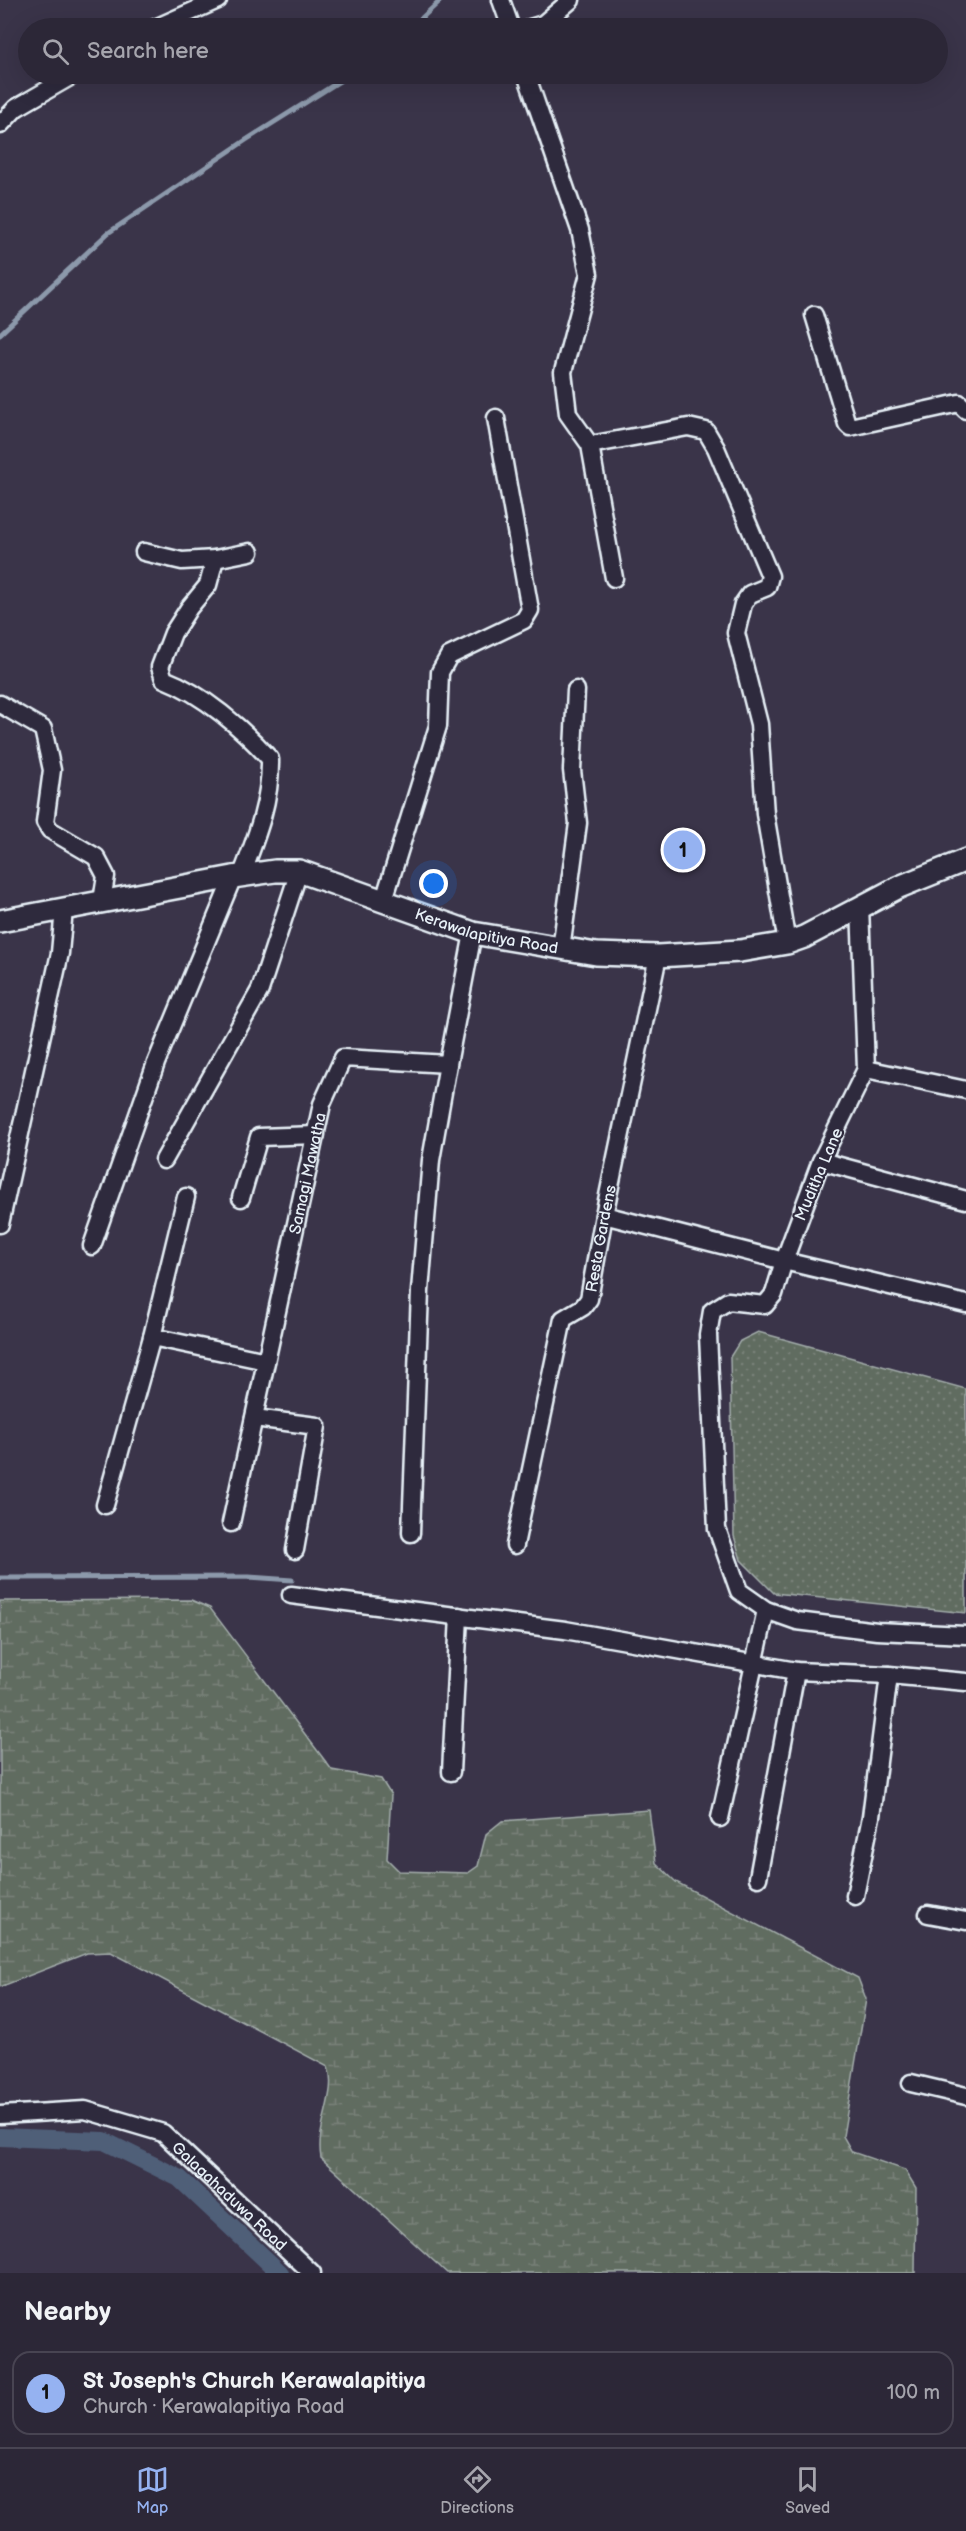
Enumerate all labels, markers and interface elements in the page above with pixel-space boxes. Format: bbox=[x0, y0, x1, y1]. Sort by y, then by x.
search box bbox=[18, 18, 948, 84]
icon: search bbox=[39, 35, 72, 68]
text: Search here bbox=[87, 38, 209, 65]
pin: 1 bbox=[664, 828, 702, 872]
your location bbox=[419, 869, 448, 898]
street label: Kerawalapitiya Road bbox=[412, 905, 559, 958]
street label: Samagi Mawatha bbox=[286, 1111, 331, 1236]
street label: Muditha Lane bbox=[791, 1125, 848, 1224]
street label: Resta Gardens bbox=[582, 1183, 621, 1294]
street label: Galagahaduwa Road bbox=[167, 2138, 290, 2255]
text: Nearby bbox=[24, 2297, 111, 2328]
text: St Joseph's Church Kerawalapitiya bbox=[83, 2368, 426, 2395]
text: 1 bbox=[41, 2381, 50, 2405]
text: 100 m bbox=[887, 2381, 940, 2405]
text: Church · Kerawalapitiya Road bbox=[83, 2395, 344, 2419]
tab: Map bbox=[136, 2463, 169, 2518]
tab: Directions bbox=[440, 2463, 514, 2518]
tab: Saved bbox=[785, 2463, 830, 2518]

